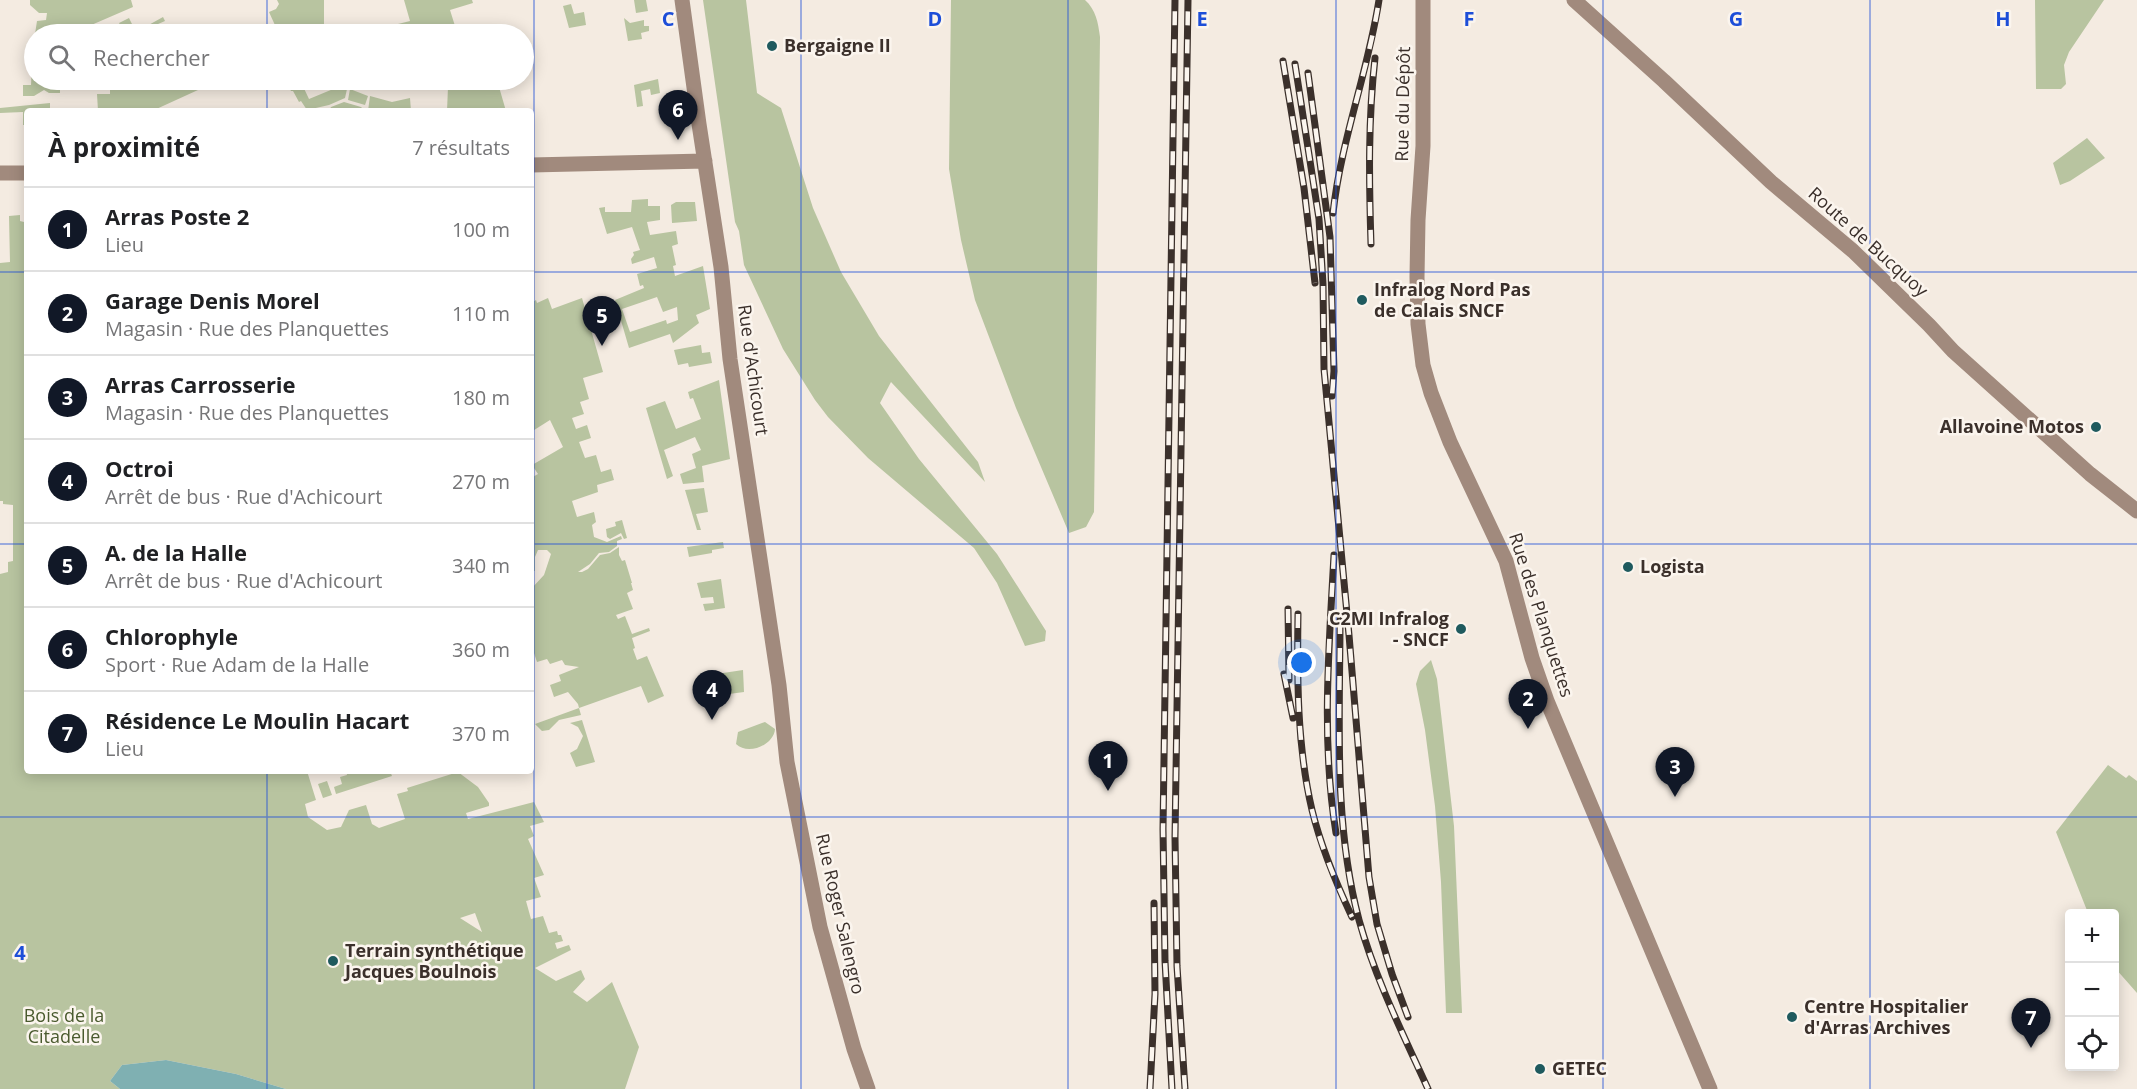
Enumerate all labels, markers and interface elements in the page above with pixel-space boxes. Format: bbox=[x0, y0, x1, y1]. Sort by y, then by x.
text: C bbox=[662, 5, 675, 32]
text: D bbox=[928, 5, 942, 32]
text: E bbox=[1196, 5, 1208, 32]
text: F bbox=[1464, 5, 1474, 32]
text: G bbox=[1729, 5, 1743, 32]
text: H bbox=[1995, 5, 2011, 32]
search box bbox=[24, 24, 534, 90]
place label: Bergaigne II bbox=[784, 33, 891, 57]
marker: Bergaigne II bbox=[765, 39, 779, 53]
icon: search bbox=[45, 41, 78, 74]
text: Rechercher bbox=[93, 42, 210, 72]
street label: Rue du Dépôt bbox=[1389, 46, 1415, 162]
pin: 6 bbox=[658, 90, 698, 140]
text: À proximité bbox=[48, 129, 200, 165]
text: 7 résultats bbox=[412, 134, 510, 161]
street label: Route de Bucquoy bbox=[1804, 181, 1934, 302]
text: Arras Poste 2 bbox=[105, 201, 249, 231]
text: 1 bbox=[62, 216, 73, 243]
text: 100 m bbox=[452, 216, 510, 243]
text: Lieu bbox=[105, 231, 144, 258]
place label: Infralog Nord Pas de Calais SNCF bbox=[1374, 277, 1530, 322]
text: Garage Denis Morel bbox=[105, 285, 320, 315]
marker: Infralog Nord Pas de Calais SNCF bbox=[1355, 293, 1369, 307]
pin: 5 bbox=[582, 296, 622, 346]
text: 2 bbox=[62, 300, 73, 327]
text: 110 m bbox=[452, 300, 510, 327]
street label: Rue d'Achicourt bbox=[733, 303, 775, 437]
text: Magasin · Rue des Planquettes bbox=[105, 315, 389, 342]
text: Arras Carrosserie bbox=[105, 369, 296, 399]
text: 3 bbox=[62, 384, 73, 411]
text: 180 m bbox=[452, 384, 510, 411]
text: Magasin · Rue des Planquettes bbox=[105, 399, 389, 426]
place label: Allavoine Motos bbox=[1940, 414, 2084, 438]
marker: Allavoine Motos bbox=[2089, 420, 2103, 434]
text: Octroi bbox=[105, 453, 174, 483]
text: 4 bbox=[62, 468, 73, 495]
text: 270 m bbox=[452, 468, 510, 495]
text: Arrêt de bus · Rue d'Achicourt bbox=[105, 483, 382, 510]
street label: Rue des Planquettes bbox=[1504, 529, 1580, 700]
text: A. de la Halle bbox=[105, 537, 247, 567]
text: 5 bbox=[62, 552, 73, 579]
text: 340 m bbox=[452, 552, 510, 579]
place label: Logista bbox=[1640, 554, 1705, 578]
marker: Logista bbox=[1621, 560, 1635, 574]
text: Arrêt de bus · Rue d'Achicourt bbox=[105, 567, 382, 594]
place label: C2MI Infralog - SNCF bbox=[1329, 606, 1449, 651]
text: Chlorophyle bbox=[105, 621, 238, 651]
marker: C2MI Infralog - SNCF bbox=[1454, 622, 1468, 636]
text: 6 bbox=[62, 636, 73, 663]
text: 360 m bbox=[452, 636, 510, 663]
your location bbox=[1287, 648, 1316, 677]
text: Sport · Rue Adam de la Halle bbox=[105, 651, 369, 678]
pin: 4 bbox=[692, 670, 732, 720]
pin: 2 bbox=[1508, 680, 1547, 729]
text: Résidence Le Moulin Hacart bbox=[105, 705, 409, 735]
text: 7 bbox=[62, 720, 73, 747]
text: 370 m bbox=[452, 720, 510, 747]
text: Lieu bbox=[105, 735, 144, 762]
pin: 1 bbox=[1088, 742, 1128, 791]
pin: 3 bbox=[1656, 748, 1694, 797]
street label: Rue Roger Salengro bbox=[811, 831, 871, 997]
map controls bbox=[2065, 909, 2119, 1071]
button: + bbox=[2065, 909, 2119, 963]
place label: Terrain synthétique Jacques Boulnois bbox=[343, 938, 524, 983]
text: 4 bbox=[14, 939, 26, 966]
marker: Terrain synthétique Jacques Boulnois bbox=[326, 954, 340, 968]
button: − bbox=[2065, 963, 2119, 1017]
place label: Centre Hospitalier d'Arras Archives bbox=[1804, 994, 1968, 1039]
pin: 7 bbox=[2012, 998, 2050, 1048]
park label: Bois de la Citadelle bbox=[24, 1003, 104, 1048]
marker: Centre Hospitalier d'Arras Archives bbox=[1785, 1010, 1799, 1024]
button: locate bbox=[2065, 1017, 2119, 1071]
place label: GETEC bbox=[1552, 1056, 1607, 1080]
marker: GETEC bbox=[1533, 1062, 1547, 1076]

